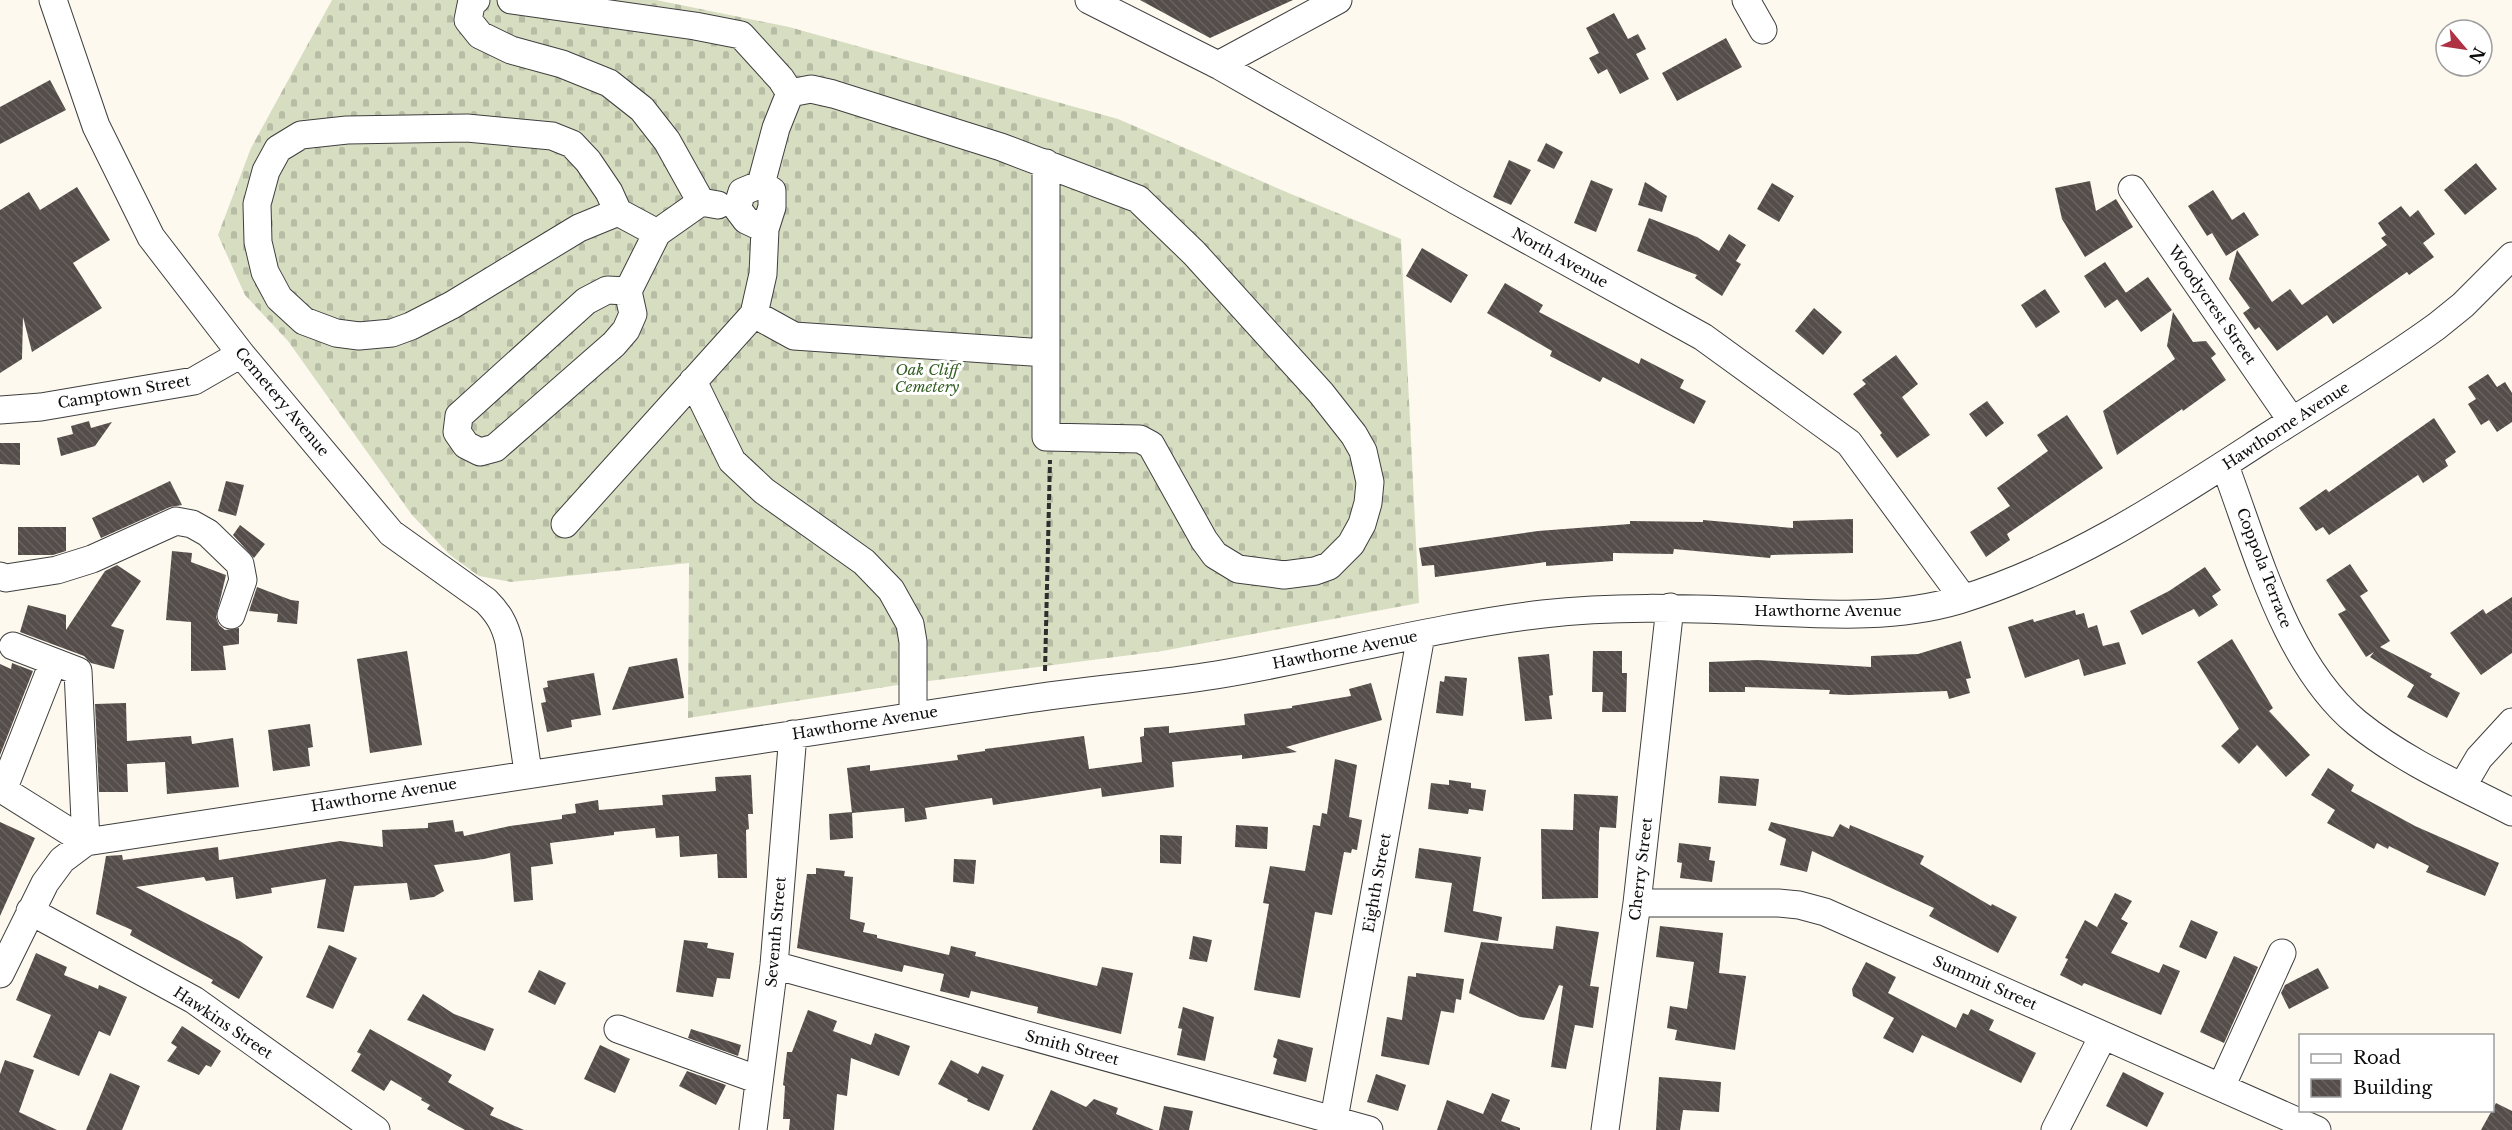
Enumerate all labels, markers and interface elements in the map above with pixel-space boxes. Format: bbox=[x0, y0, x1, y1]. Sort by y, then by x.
north arrow bbox=[2434, 18, 2494, 78]
text: N bbox=[2465, 44, 2490, 67]
street label: North Avenue bbox=[1509, 223, 1612, 292]
street label: Woodycrest Street bbox=[2164, 241, 2261, 368]
street label: Cemetery Avenue bbox=[231, 343, 334, 460]
park label: Oak Cliff Cemetery bbox=[895, 360, 962, 396]
street label: Camptown Street bbox=[56, 370, 192, 413]
street label: Hawthorne Avenue bbox=[2219, 377, 2353, 474]
street label: Coppola Terrace bbox=[2233, 505, 2296, 631]
street label: Hawthorne Avenue bbox=[1754, 601, 1902, 620]
street label: Hawthorne Avenue bbox=[1271, 626, 1419, 673]
street label: Hawthorne Avenue bbox=[791, 702, 939, 743]
street label: Hawthorne Avenue bbox=[310, 774, 458, 815]
street label: Cherry Street bbox=[1625, 816, 1656, 922]
street label: Eighth Street bbox=[1358, 831, 1395, 934]
street label: Seventh Street bbox=[761, 875, 790, 988]
street label: Summit Street bbox=[1930, 951, 2041, 1014]
street label: Hawkins Street bbox=[170, 982, 277, 1063]
street label: Smith Street bbox=[1023, 1026, 1121, 1069]
legend bbox=[2299, 1034, 2494, 1112]
text: Road bbox=[2353, 1047, 2401, 1069]
text: Building bbox=[2353, 1077, 2432, 1099]

